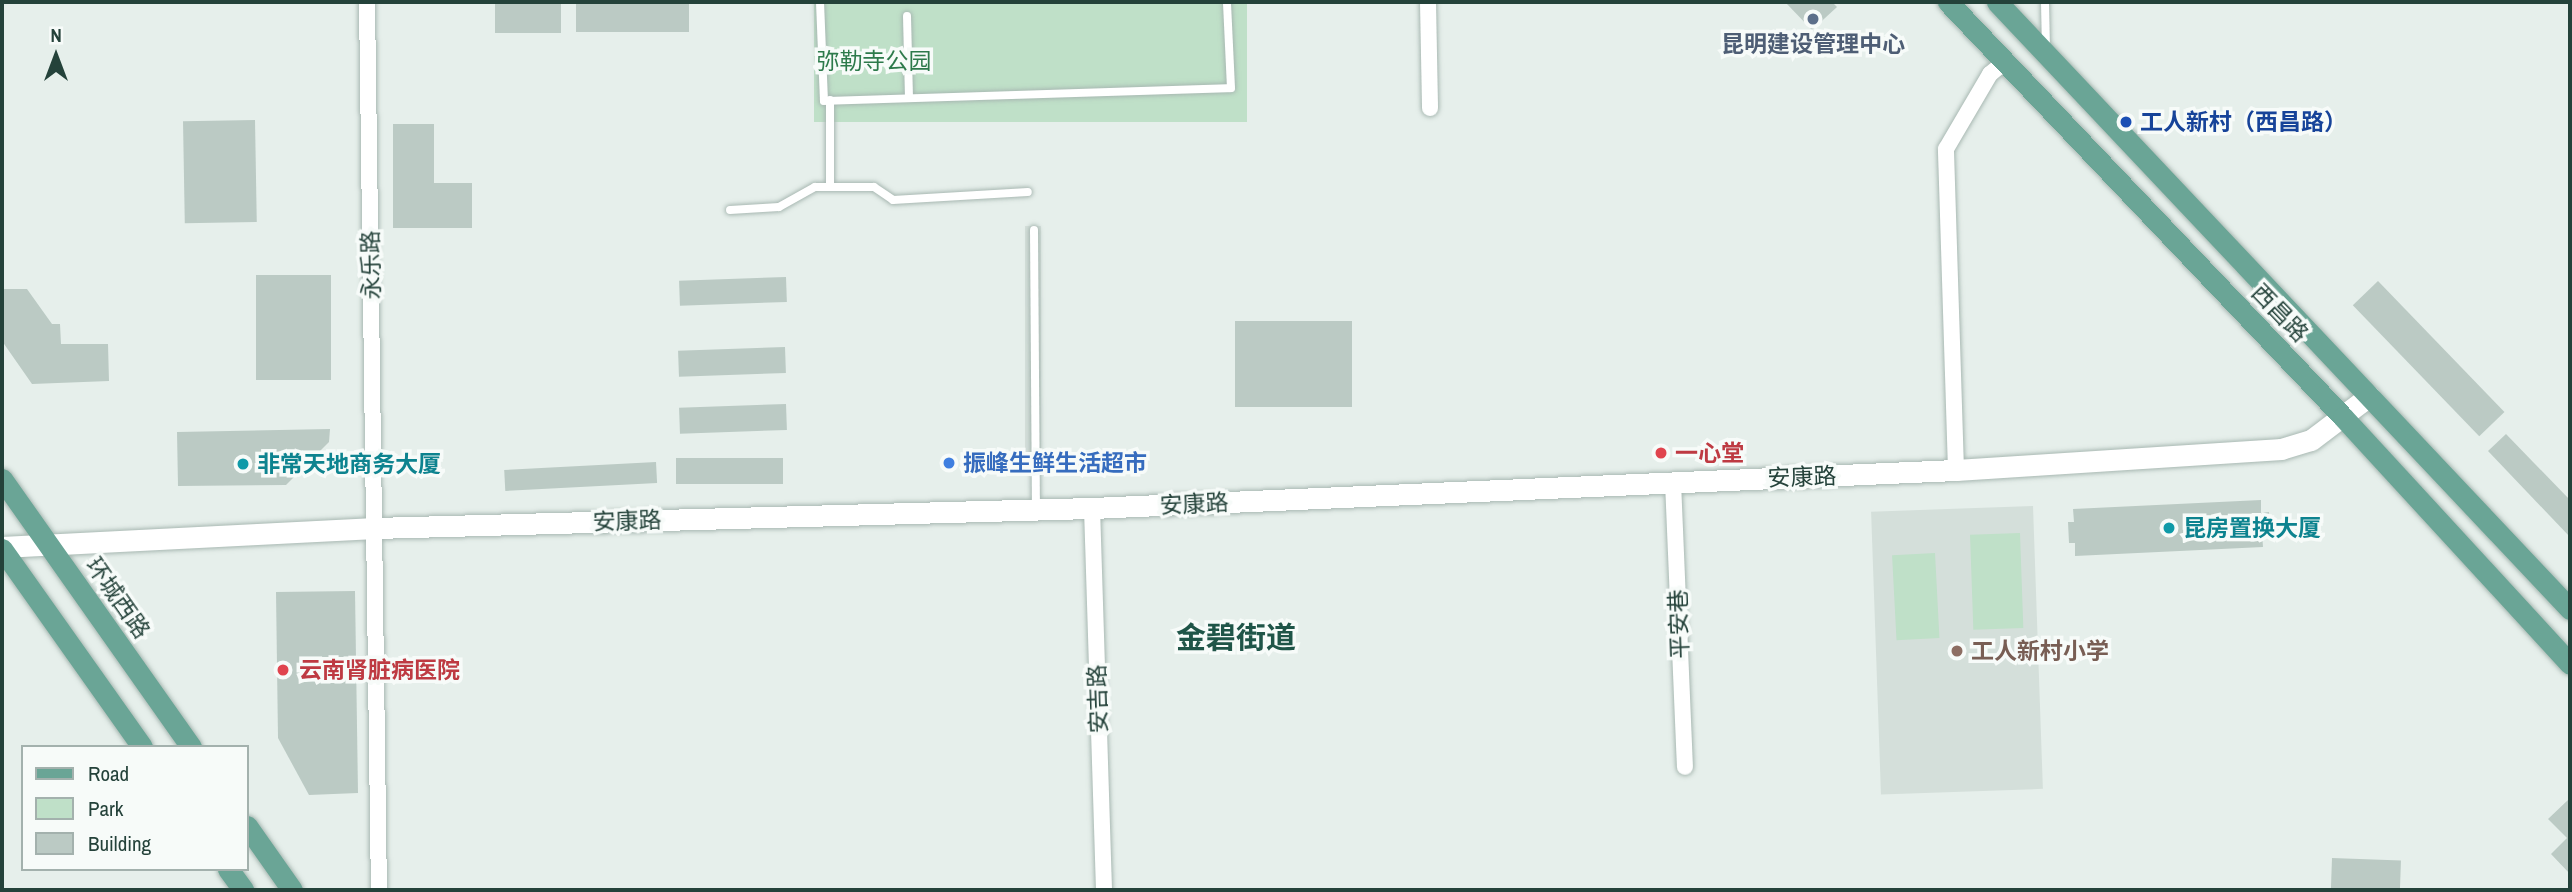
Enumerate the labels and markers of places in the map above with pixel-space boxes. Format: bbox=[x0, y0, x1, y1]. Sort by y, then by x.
marker: 昆明建设管理中心 bbox=[1805, 11, 1821, 27]
place label: 昆明建设管理中心 bbox=[1721, 30, 1905, 58]
place label: 工人新村（西昌路） bbox=[2140, 108, 2347, 136]
marker: 工人新村（西昌路） bbox=[2118, 114, 2134, 130]
place label: 一心堂 bbox=[1675, 439, 1744, 467]
marker: 一心堂 bbox=[1653, 445, 1669, 461]
place label: 振峰生鲜生活超市 bbox=[963, 449, 1147, 477]
place label: 非常天地商务大厦 bbox=[257, 450, 441, 478]
marker: 振峰生鲜生活超市 bbox=[941, 455, 957, 471]
marker: 非常天地商务大厦 bbox=[235, 456, 251, 472]
place label: 昆房置换大厦 bbox=[2183, 514, 2321, 542]
marker: 昆房置换大厦 bbox=[2161, 520, 2177, 536]
place label: 工人新村小学 bbox=[1971, 637, 2109, 665]
marker: 工人新村小学 bbox=[1949, 643, 1965, 659]
place label: 云南肾脏病医院 bbox=[299, 656, 460, 684]
marker: 云南肾脏病医院 bbox=[273, 660, 293, 680]

